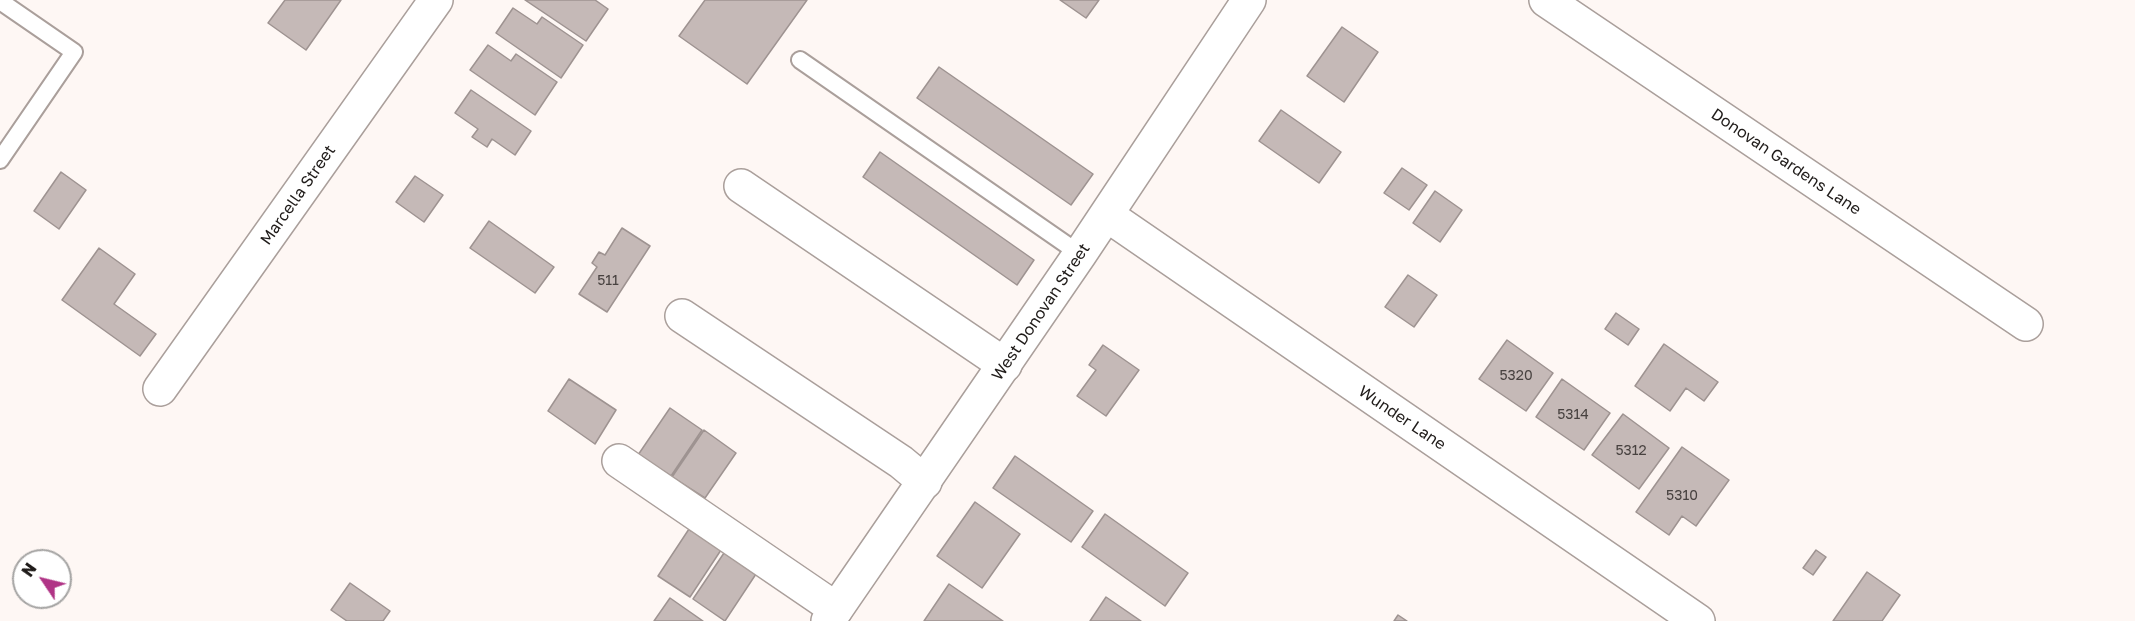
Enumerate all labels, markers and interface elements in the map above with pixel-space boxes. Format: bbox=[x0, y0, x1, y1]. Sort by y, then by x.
street label: Donovan Gardens Lane bbox=[1707, 105, 1865, 219]
street label: Marcella Street bbox=[256, 141, 340, 249]
street label: West Donovan Street bbox=[988, 240, 1094, 384]
house number: 511 bbox=[597, 273, 619, 289]
house number: 5320 bbox=[1499, 368, 1533, 384]
street label: Wunder Lane bbox=[1355, 382, 1449, 454]
house number: 5314 bbox=[1557, 407, 1589, 423]
house number: 5312 bbox=[1615, 443, 1647, 459]
house number: 5310 bbox=[1666, 488, 1698, 504]
north arrow bbox=[12, 549, 72, 609]
text: N bbox=[17, 559, 41, 581]

